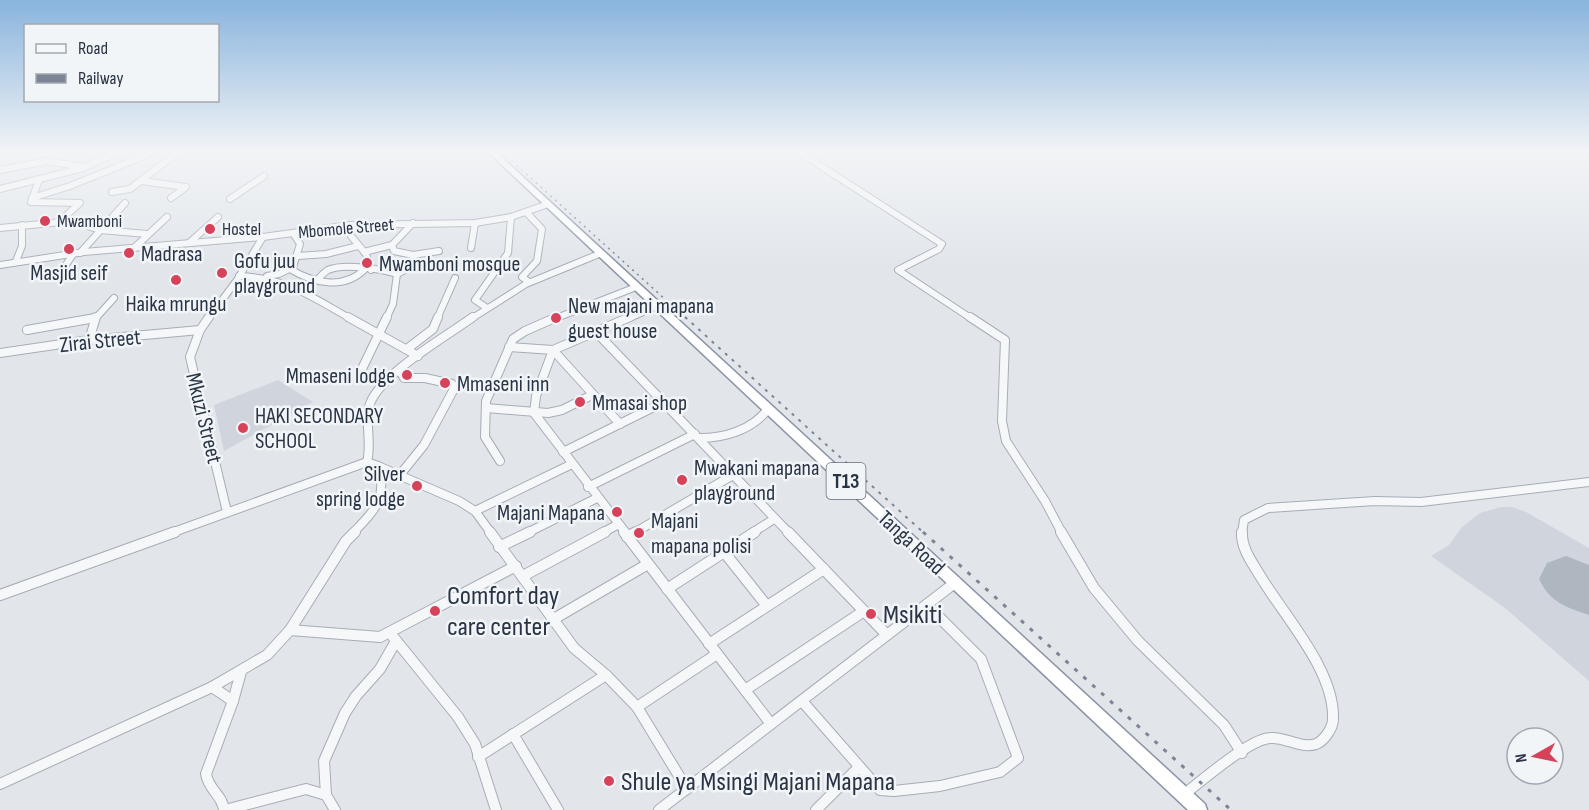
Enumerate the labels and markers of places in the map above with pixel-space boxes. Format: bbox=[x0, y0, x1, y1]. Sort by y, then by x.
place label: Mwamboni bbox=[57, 211, 122, 232]
marker: Mwamboni bbox=[38, 214, 52, 228]
place label: Hostel bbox=[222, 219, 261, 240]
marker: Hostel bbox=[203, 222, 217, 236]
place label: Madrasa bbox=[141, 241, 202, 268]
marker: Masjid seif bbox=[62, 242, 76, 256]
marker: Madrasa bbox=[122, 246, 136, 260]
place label: Gofu juu playground bbox=[234, 248, 315, 300]
place label: Mwamboni mosque bbox=[379, 251, 520, 278]
marker: Mwamboni mosque bbox=[360, 256, 374, 270]
place label: Masjid seif bbox=[30, 260, 108, 287]
marker: Gofu juu playground bbox=[215, 266, 229, 280]
marker: Haika mrungu bbox=[169, 273, 183, 287]
place label: Haika mrungu bbox=[125, 291, 227, 318]
place label: New majani mapana guest house bbox=[568, 293, 714, 345]
marker: New majani mapana guest house bbox=[549, 311, 563, 325]
place label: Mmaseni lodge bbox=[286, 363, 395, 390]
marker: Mmaseni lodge bbox=[400, 368, 414, 382]
place label: Mmaseni inn bbox=[457, 371, 549, 398]
marker: Mmaseni inn bbox=[438, 376, 452, 390]
place label: Mmasai shop bbox=[592, 390, 687, 417]
marker: Mmasai shop bbox=[573, 395, 587, 409]
place label: HAKI SECONDARY SCHOOL bbox=[255, 403, 383, 455]
marker: HAKI SECONDARY SCHOOL bbox=[236, 421, 250, 435]
place label: Mwakani mapana playground bbox=[694, 455, 820, 507]
place label: Silver spring lodge bbox=[316, 461, 405, 513]
marker: Mwakani mapana playground bbox=[675, 473, 689, 487]
marker: Silver spring lodge bbox=[410, 479, 424, 493]
place label: Majani Mapana bbox=[497, 500, 605, 527]
marker: Majani Mapana bbox=[610, 505, 624, 519]
place label: Majani mapana polisi bbox=[651, 508, 751, 560]
marker: Majani mapana polisi bbox=[632, 526, 646, 540]
place label: Comfort day care center bbox=[447, 580, 559, 643]
place label: Msikiti bbox=[883, 599, 942, 631]
marker: Comfort day care center bbox=[428, 604, 442, 618]
marker: Msikiti bbox=[864, 607, 878, 621]
place label: Shule ya Msingi Majani Mapana bbox=[621, 766, 895, 798]
marker: Shule ya Msingi Majani Mapana bbox=[602, 774, 616, 788]

